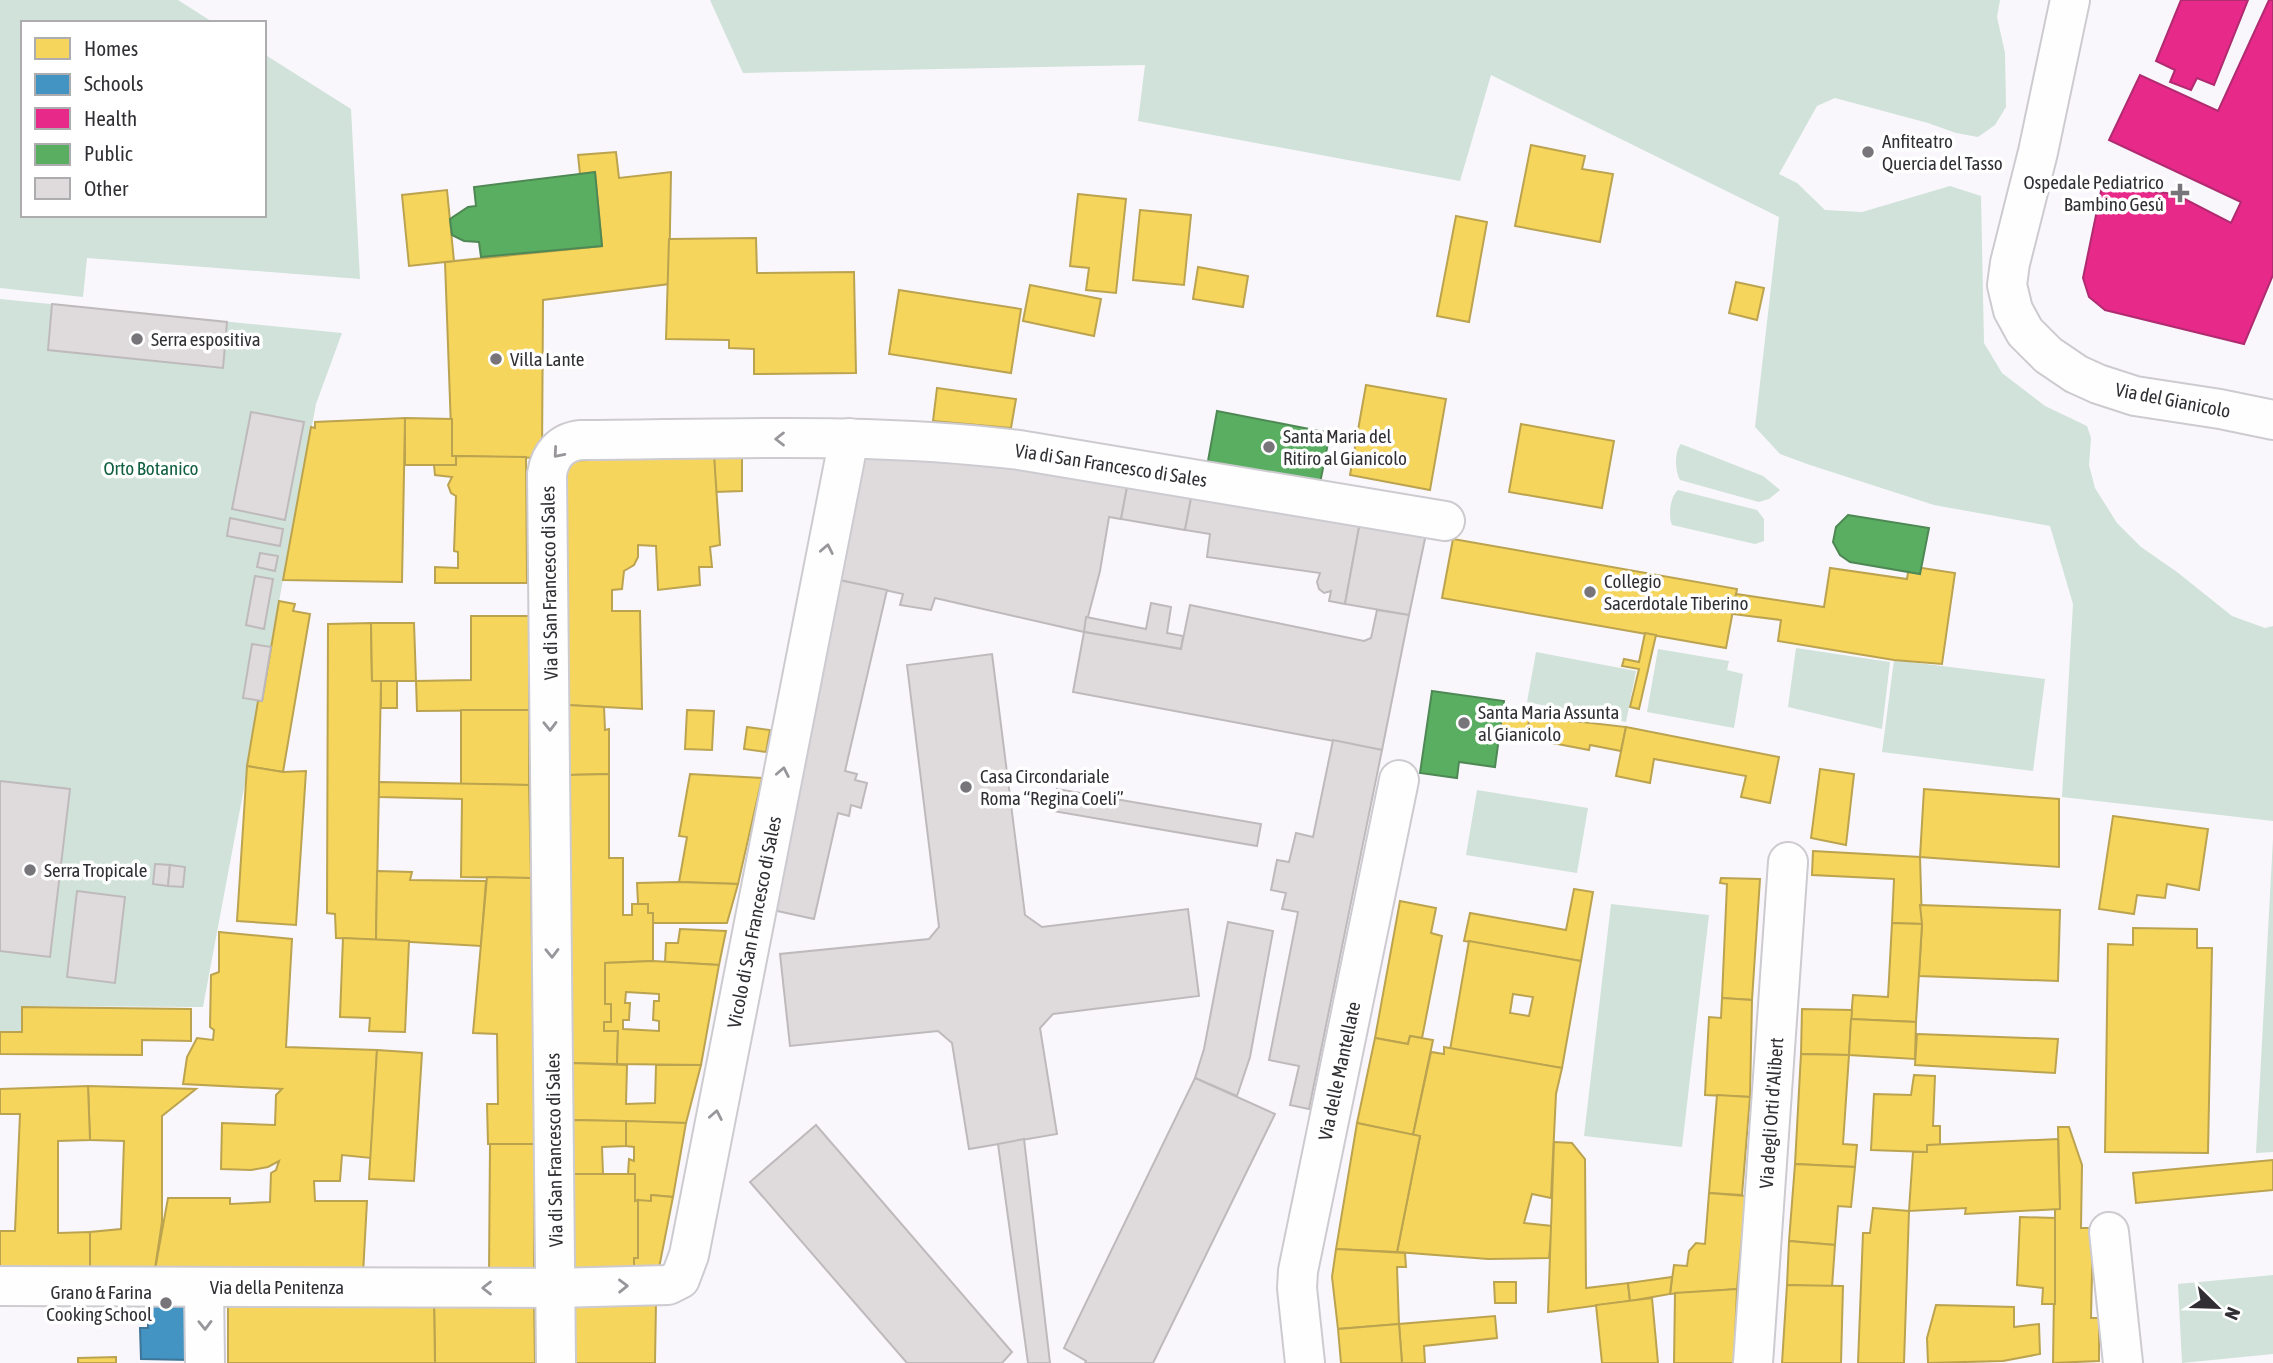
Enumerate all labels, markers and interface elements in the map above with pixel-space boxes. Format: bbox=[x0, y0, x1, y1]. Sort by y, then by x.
legend bbox=[21, 21, 266, 217]
text: Homes bbox=[84, 36, 138, 60]
text: Schools bbox=[84, 71, 144, 95]
text: Health bbox=[84, 106, 137, 130]
place label: Anfiteatro Quercia del Tasso bbox=[1882, 130, 2003, 174]
text: Public bbox=[84, 141, 133, 165]
marker: Anfiteatro Quercia del Tasso bbox=[1860, 144, 1876, 160]
place label: Ospedale Pediatrico Bambino Gesù bbox=[2023, 171, 2164, 215]
text: Other bbox=[84, 176, 129, 200]
marker: Ospedale Pediatrico Bambino Gesù bbox=[2170, 183, 2190, 203]
place label: Serra espositiva bbox=[151, 328, 261, 350]
marker: Serra espositiva bbox=[129, 331, 145, 347]
place label: Villa Lante bbox=[510, 348, 585, 370]
marker: Villa Lante bbox=[488, 351, 504, 367]
street label: Via del Gianicolo bbox=[2113, 378, 2233, 422]
place label: Santa Maria del Ritiro al Gianicolo bbox=[1283, 425, 1407, 469]
one-way arrow bbox=[775, 431, 786, 446]
street label: Via di San Francesco di Sales bbox=[1013, 439, 1209, 491]
marker: Santa Maria del Ritiro al Gianicolo bbox=[1261, 439, 1277, 455]
one-way arrow bbox=[554, 445, 566, 458]
park label: Orto Botanico bbox=[103, 457, 199, 479]
street label: Via di San Francesco di Sales bbox=[536, 485, 562, 680]
one-way arrow bbox=[818, 543, 833, 555]
place label: Collegio Sacerdotale Tiberino bbox=[1604, 570, 1749, 614]
marker: Collegio Sacerdotale Tiberino bbox=[1582, 584, 1598, 600]
place label: Santa Maria Assunta al Gianicolo bbox=[1478, 701, 1619, 745]
marker: Santa Maria Assunta al Gianicolo bbox=[1456, 715, 1472, 731]
one-way arrow bbox=[542, 721, 558, 731]
place label: Casa Circondariale Roma “Regina Coeli” bbox=[980, 765, 1124, 809]
one-way arrow bbox=[775, 766, 790, 778]
marker: Casa Circondariale Roma “Regina Coeli” bbox=[958, 779, 974, 795]
street label: Vicolo di San Francesco di Sales bbox=[723, 814, 785, 1030]
place label: Serra Tropicale bbox=[44, 859, 147, 881]
marker: Serra Tropicale bbox=[22, 862, 38, 878]
one-way arrow bbox=[544, 948, 560, 959]
street label: Via delle Mantellate bbox=[1314, 1000, 1364, 1142]
street label: Via degli Orti d'Alibert bbox=[1755, 1037, 1787, 1189]
street label: Via di San Francesco di Sales bbox=[541, 1052, 567, 1247]
one-way arrow bbox=[708, 1109, 723, 1121]
north arrow bbox=[2182, 1272, 2252, 1342]
street label: Via della Penitenza bbox=[210, 1276, 344, 1298]
one-way arrow bbox=[618, 1279, 629, 1294]
one-way arrow bbox=[481, 1280, 491, 1296]
place label: Grano & Farina Cooking School bbox=[46, 1281, 152, 1325]
marker: Grano & Farina Cooking School bbox=[158, 1295, 174, 1311]
text: N bbox=[2220, 1304, 2245, 1323]
one-way arrow bbox=[197, 1320, 212, 1331]

